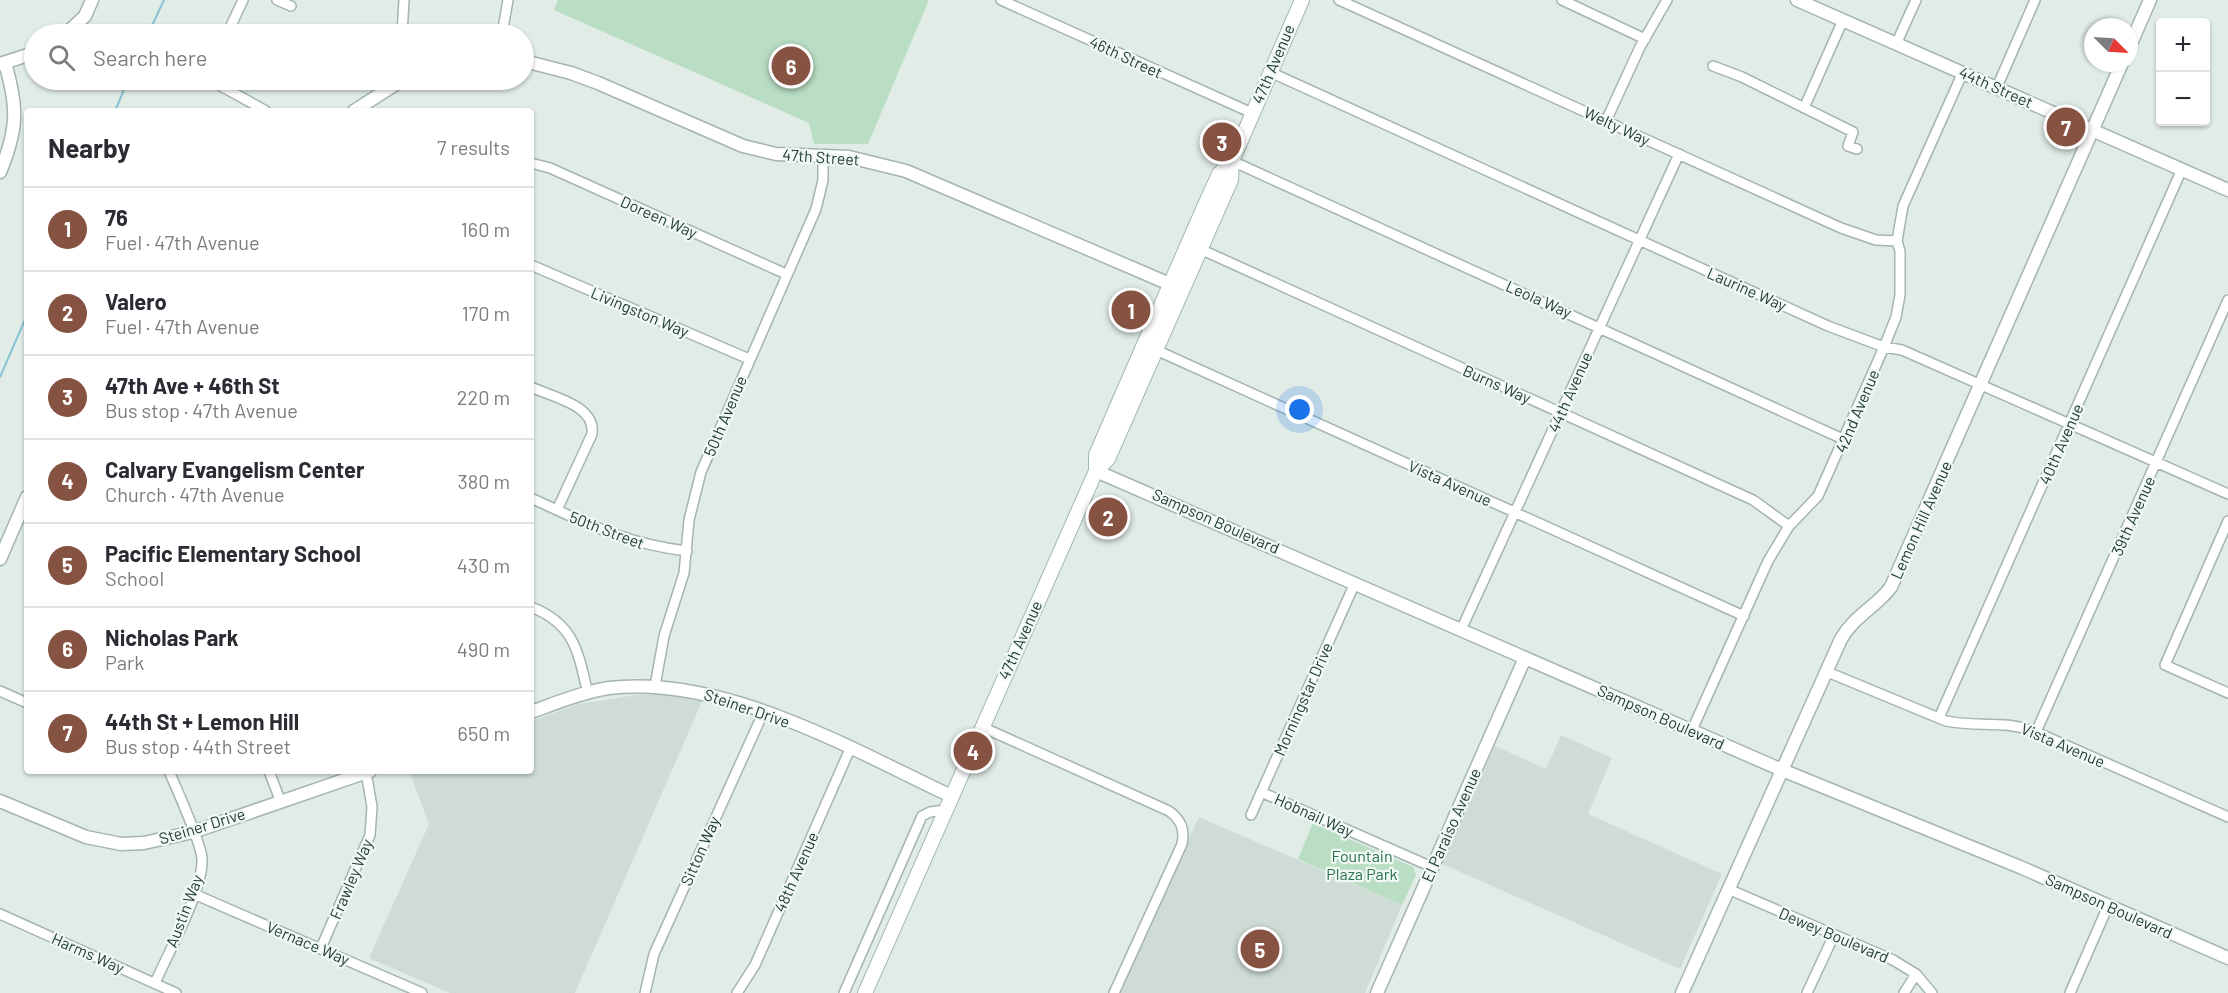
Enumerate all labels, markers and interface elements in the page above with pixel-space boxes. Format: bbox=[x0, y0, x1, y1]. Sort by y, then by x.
north arrow bbox=[2084, 18, 2138, 72]
map controls bbox=[2156, 18, 2210, 126]
button: + bbox=[2156, 18, 2210, 72]
street label: 47th Avenue bbox=[1247, 21, 1298, 106]
search box bbox=[24, 24, 534, 90]
street label: 46th Street bbox=[1087, 31, 1166, 82]
icon: search bbox=[45, 41, 78, 74]
text: Search here bbox=[93, 44, 207, 70]
pin: 6 bbox=[772, 44, 810, 88]
street label: 44th Street bbox=[1956, 62, 2036, 111]
button: − bbox=[2156, 72, 2210, 126]
street label: Welty Way bbox=[1581, 102, 1654, 149]
pin: 7 bbox=[2046, 104, 2086, 150]
pin: 3 bbox=[1202, 120, 1242, 164]
text: Nearby bbox=[48, 132, 130, 163]
text: 7 results bbox=[437, 135, 510, 159]
street label: 47th Street bbox=[782, 144, 860, 169]
street label: Doreen Way bbox=[618, 191, 701, 242]
text: 76 bbox=[105, 204, 128, 230]
text: 1 bbox=[64, 217, 71, 241]
text: 160 m bbox=[461, 217, 510, 241]
text: Fuel · 47th Avenue bbox=[105, 230, 260, 254]
street label: Laurine Way bbox=[1705, 263, 1790, 315]
street label: Leola Way bbox=[1503, 276, 1576, 322]
street label: Livingston Way bbox=[588, 282, 693, 341]
text: Valero bbox=[105, 288, 167, 314]
pin: 1 bbox=[1112, 288, 1150, 332]
text: 2 bbox=[62, 301, 73, 325]
text: 170 m bbox=[462, 301, 510, 325]
text: Fuel · 47th Avenue bbox=[105, 314, 260, 338]
street label: 44th Avenue bbox=[1543, 349, 1596, 435]
street label: Burns Way bbox=[1460, 360, 1535, 407]
street label: 42nd Avenue bbox=[1830, 366, 1883, 455]
text: 47th Ave + 46th St bbox=[105, 372, 280, 398]
street label: 50th Avenue bbox=[699, 373, 750, 459]
text: 3 bbox=[62, 385, 73, 409]
text: 220 m bbox=[457, 385, 510, 409]
your location bbox=[1285, 395, 1314, 424]
text: Bus stop · 47th Avenue bbox=[105, 398, 298, 422]
street label: 40th Avenue bbox=[2034, 400, 2087, 487]
text: Calvary Evangelism Center bbox=[105, 456, 364, 482]
street label: Vista Avenue bbox=[1406, 456, 1495, 509]
street label: Lemon Hill Avenue bbox=[1886, 458, 1955, 582]
text: 4 bbox=[61, 469, 74, 493]
text: 380 m bbox=[457, 469, 510, 493]
street label: 39th Avenue bbox=[2107, 473, 2159, 559]
text: Church · 47th Avenue bbox=[105, 482, 285, 506]
street label: Sampson Boulevard bbox=[1150, 484, 1283, 557]
pin: 2 bbox=[1088, 494, 1128, 540]
street label: 50th Street bbox=[567, 507, 647, 552]
text: Pacific Elementary School bbox=[105, 540, 361, 566]
text: 5 bbox=[62, 553, 73, 577]
text: 430 m bbox=[457, 553, 510, 577]
text: School bbox=[105, 566, 164, 590]
street label: 47th Avenue bbox=[994, 597, 1045, 682]
text: Nicholas Park bbox=[105, 624, 238, 650]
text: 6 bbox=[62, 637, 73, 661]
text: 490 m bbox=[457, 637, 510, 661]
street label: Morningstar Drive bbox=[1269, 639, 1336, 758]
text: Park bbox=[105, 650, 144, 674]
street label: Sampson Boulevard bbox=[1595, 680, 1728, 753]
street label: Steiner Drive bbox=[702, 684, 792, 731]
text: 44th St + Lemon Hill bbox=[105, 708, 299, 734]
street label: Vista Avenue bbox=[2018, 718, 2108, 771]
text: 7 bbox=[63, 721, 72, 745]
text: 650 m bbox=[458, 721, 510, 745]
pin: 4 bbox=[954, 728, 992, 774]
text: Bus stop · 44th Street bbox=[105, 734, 291, 758]
street label: El Paraiso Avenue bbox=[1417, 765, 1484, 885]
street label: Hobnail Way bbox=[1272, 789, 1357, 841]
street label: Steiner Drive bbox=[156, 803, 247, 848]
street label: Sitton Way bbox=[676, 813, 724, 889]
street label: 48th Avenue bbox=[769, 829, 822, 915]
street label: Frawley Way bbox=[325, 835, 376, 922]
park label: Fountain Plaza Park bbox=[1326, 846, 1398, 883]
street label: Sampson Boulevard bbox=[2043, 869, 2176, 942]
street label: Austin Way bbox=[161, 871, 206, 950]
street label: Dewey Boulevard bbox=[1776, 903, 1892, 966]
street label: Vernace Way bbox=[264, 916, 353, 969]
pin: 5 bbox=[1240, 926, 1280, 972]
street label: Harms Way bbox=[49, 928, 128, 977]

